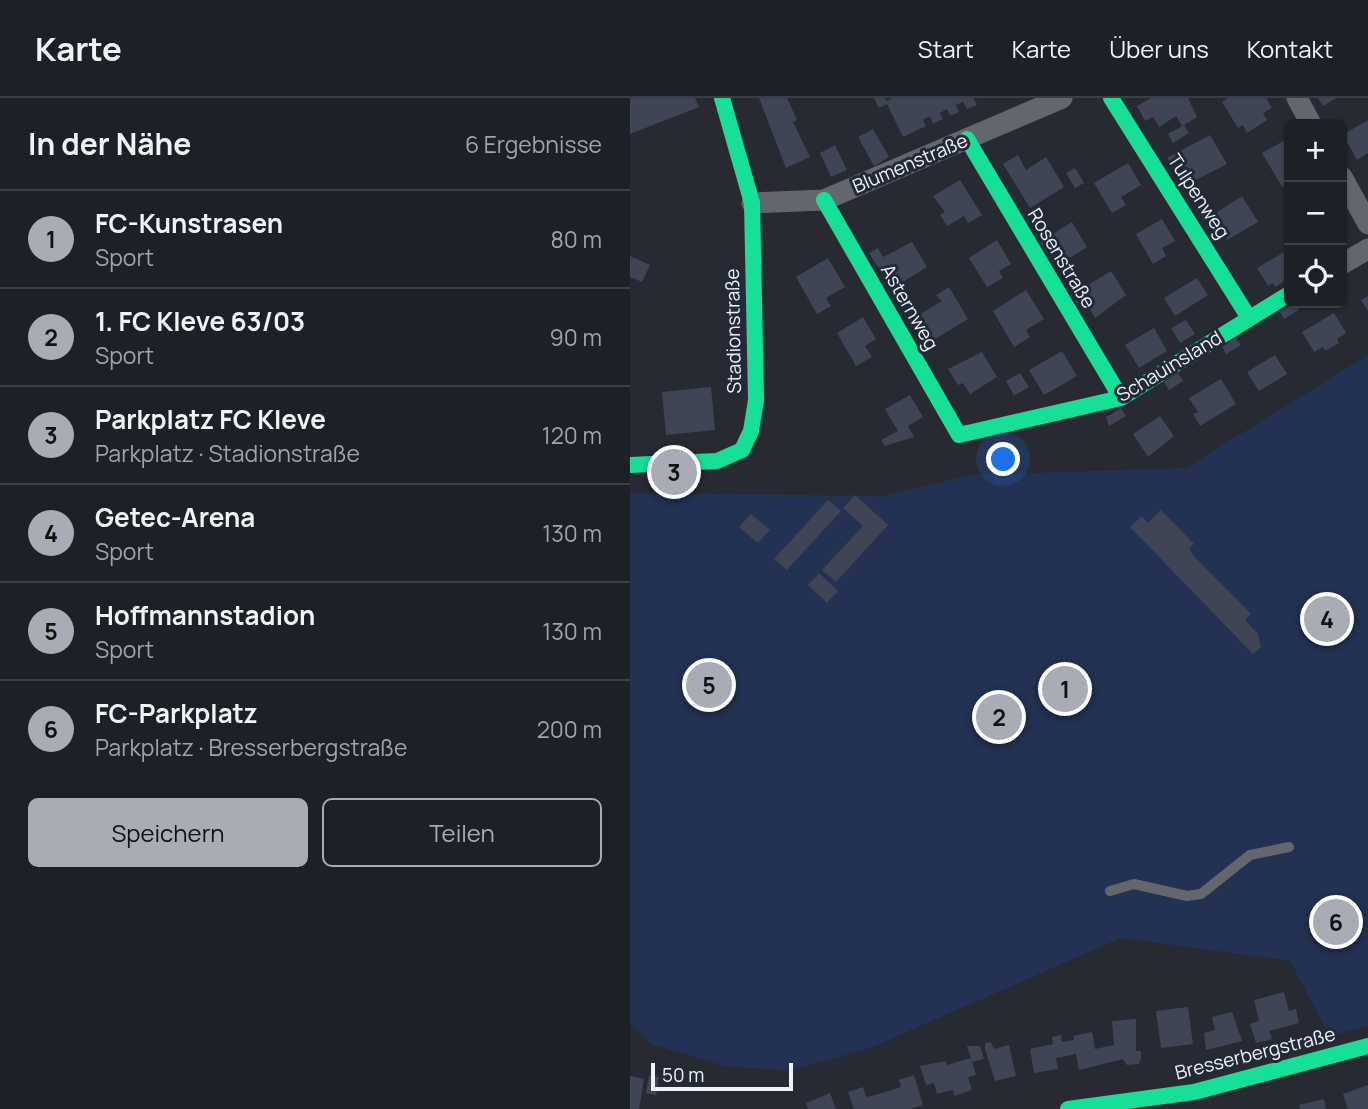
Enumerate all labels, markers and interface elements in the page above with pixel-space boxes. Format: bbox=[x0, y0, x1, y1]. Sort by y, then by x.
text: Karte bbox=[35, 26, 122, 71]
text: Start bbox=[918, 32, 974, 65]
text: Karte bbox=[1012, 32, 1071, 65]
text: Über uns bbox=[1109, 32, 1209, 65]
text: Kontakt bbox=[1247, 32, 1333, 65]
map controls bbox=[1284, 119, 1347, 308]
button: + bbox=[1284, 119, 1347, 182]
text: In der Nähe bbox=[28, 123, 191, 164]
street label: Blumenstraße bbox=[848, 127, 972, 199]
text: 6 Ergebnisse bbox=[465, 128, 602, 160]
street label: Tulpenweg bbox=[1162, 149, 1236, 243]
button: − bbox=[1284, 182, 1347, 245]
street label: Rosenstraße bbox=[1022, 203, 1102, 313]
text: FC-Kunstrasen bbox=[95, 205, 283, 241]
text: 1 bbox=[46, 223, 56, 255]
text: 80 m bbox=[551, 223, 602, 255]
text: Sport bbox=[95, 241, 154, 273]
button: locate bbox=[1284, 245, 1347, 308]
street label: Asternweg bbox=[875, 259, 945, 355]
street label: Stadionstraße bbox=[719, 268, 747, 394]
text: 1. FC Kleve 63/03 bbox=[95, 303, 305, 339]
text: 2 bbox=[44, 321, 58, 353]
text: 90 m bbox=[550, 321, 602, 353]
street label: Schauinsland bbox=[1112, 324, 1226, 408]
text: Sport bbox=[95, 339, 154, 371]
text: Parkplatz FC Kleve bbox=[95, 401, 326, 437]
text: 3 bbox=[44, 419, 58, 451]
text: 120 m bbox=[542, 419, 602, 451]
text: Parkplatz · Stadionstraße bbox=[95, 437, 360, 469]
your location bbox=[986, 442, 1020, 476]
pin: 3 bbox=[651, 446, 697, 498]
text: Getec-Arena bbox=[95, 499, 255, 535]
text: 4 bbox=[44, 517, 58, 549]
text: 130 m bbox=[542, 517, 602, 549]
text: Sport bbox=[95, 535, 154, 567]
pin: 4 bbox=[1304, 593, 1350, 645]
text: Hoffmannstadion bbox=[95, 597, 315, 633]
text: 5 bbox=[44, 615, 58, 647]
text: 130 m bbox=[542, 615, 602, 647]
text: Sport bbox=[95, 633, 154, 665]
pin: 5 bbox=[686, 659, 732, 711]
pin: 1 bbox=[1042, 663, 1088, 715]
pin: 2 bbox=[976, 691, 1022, 743]
text: FC-Parkplatz bbox=[95, 695, 258, 731]
text: 6 bbox=[44, 713, 58, 745]
text: 200 m bbox=[537, 713, 602, 745]
text: Parkplatz · Bresserbergstraße bbox=[95, 731, 408, 763]
button: Speichern bbox=[28, 798, 308, 867]
button: Teilen bbox=[322, 798, 602, 867]
pin: 6 bbox=[1313, 896, 1359, 948]
street label: Bresserbergstraße bbox=[1172, 1020, 1338, 1086]
scale bar bbox=[651, 1060, 793, 1092]
text: 50 m bbox=[662, 1062, 704, 1088]

